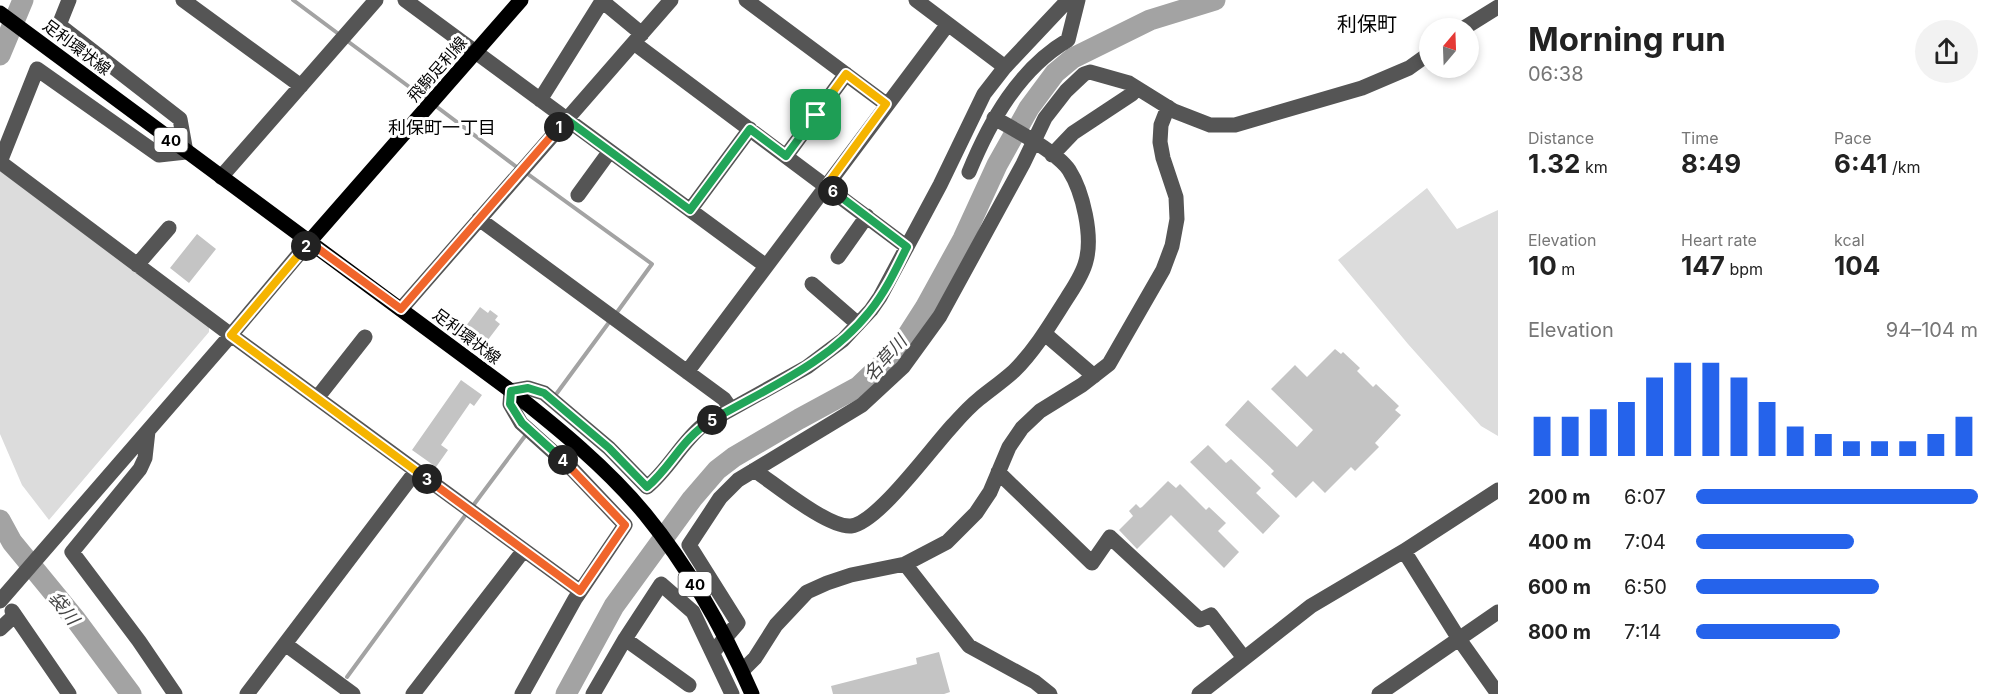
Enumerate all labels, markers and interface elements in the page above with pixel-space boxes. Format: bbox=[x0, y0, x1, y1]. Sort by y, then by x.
district label: 利保町 bbox=[1337, 12, 1397, 36]
street label: 足利環状線 bbox=[39, 15, 115, 79]
north arrow bbox=[1419, 18, 1479, 78]
map controls bbox=[1419, 18, 1479, 78]
text: Morning run bbox=[1528, 19, 1726, 59]
button: share bbox=[1915, 20, 1978, 83]
street label: 飛駒足利線 bbox=[403, 32, 471, 106]
text: 06:38 bbox=[1528, 62, 1584, 86]
pin bbox=[790, 89, 841, 140]
icon: arrive bbox=[799, 98, 832, 131]
pin: 1 bbox=[544, 112, 574, 142]
district label: 利保町一丁目 bbox=[388, 117, 496, 138]
text: 1 bbox=[556, 117, 562, 137]
road number: 40 bbox=[154, 128, 188, 152]
text: Distance bbox=[1528, 128, 1594, 148]
text: Time bbox=[1681, 128, 1719, 148]
text: Pace bbox=[1834, 128, 1872, 148]
text: 1.32 bbox=[1528, 148, 1580, 179]
text: 8:49 bbox=[1681, 148, 1741, 179]
text: 6:41 bbox=[1834, 148, 1887, 179]
text: km bbox=[1580, 157, 1608, 177]
text: /km bbox=[1887, 157, 1920, 177]
pin: 6 bbox=[818, 176, 848, 206]
text: 6 bbox=[828, 181, 838, 201]
text: Elevation bbox=[1528, 230, 1597, 250]
text: Heart rate bbox=[1681, 230, 1757, 250]
text: kcal bbox=[1834, 230, 1865, 250]
pin: 2 bbox=[291, 231, 321, 261]
text: 2 bbox=[301, 236, 311, 256]
text: 10 bbox=[1528, 250, 1557, 281]
text: 147 bbox=[1681, 250, 1725, 281]
text: 104 bbox=[1834, 250, 1880, 281]
text: m bbox=[1557, 259, 1575, 279]
text: bpm bbox=[1725, 259, 1763, 279]
street label: 足利環状線 bbox=[429, 304, 505, 368]
text: Elevation bbox=[1528, 318, 1614, 342]
text: 94–104 m bbox=[1886, 318, 1978, 342]
water label: 名草川 bbox=[859, 329, 912, 385]
pin: 5 bbox=[697, 405, 727, 435]
text: 5 bbox=[707, 410, 717, 430]
pin: 4 bbox=[548, 445, 578, 475]
text: 4 bbox=[558, 450, 568, 470]
pin: 3 bbox=[412, 464, 442, 494]
text: 3 bbox=[422, 469, 432, 489]
text: 200 m bbox=[1528, 485, 1591, 509]
text: 6:07 bbox=[1624, 485, 1666, 509]
text: 400 m bbox=[1528, 530, 1592, 554]
text: 7:04 bbox=[1624, 530, 1666, 554]
road number: 40 bbox=[678, 572, 712, 596]
text: 600 m bbox=[1528, 575, 1591, 599]
text: 6:50 bbox=[1624, 575, 1667, 599]
water label: 袋川 bbox=[45, 587, 85, 630]
text: 800 m bbox=[1528, 620, 1591, 644]
text: 7:14 bbox=[1624, 620, 1661, 644]

